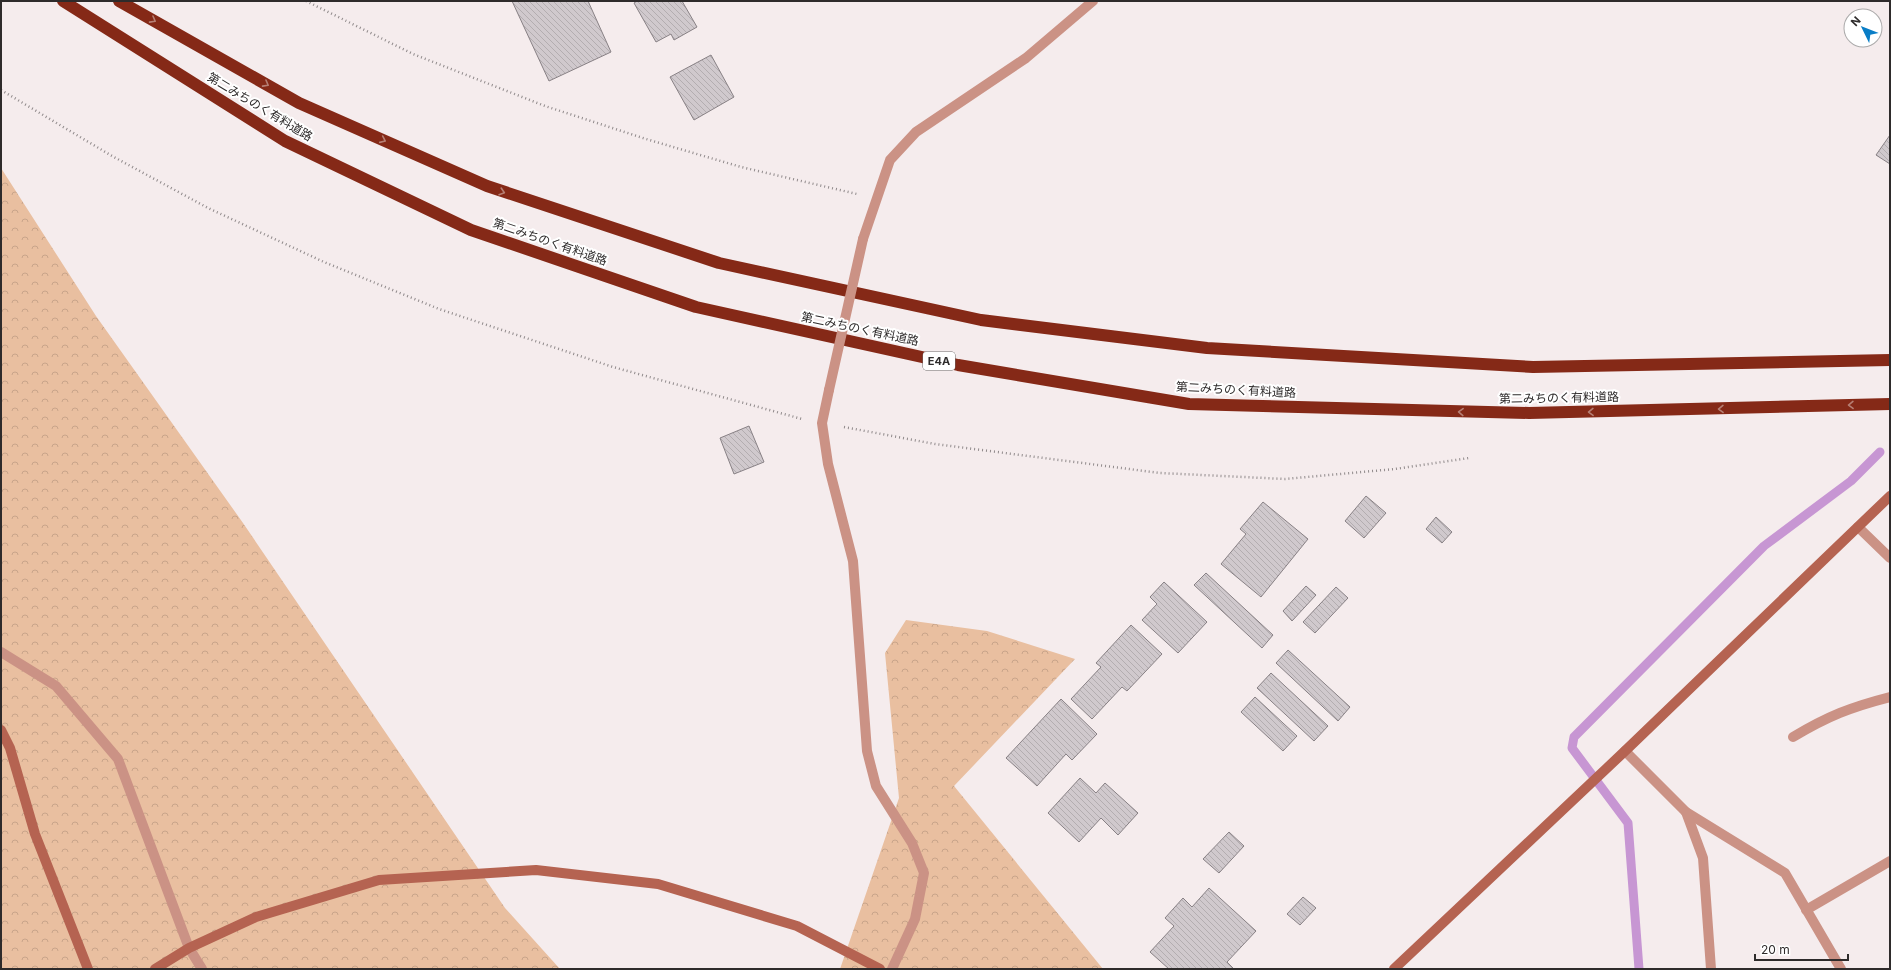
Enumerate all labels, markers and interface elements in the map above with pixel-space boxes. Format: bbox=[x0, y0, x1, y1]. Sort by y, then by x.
north arrow bbox=[1843, 8, 1883, 48]
text: N bbox=[1848, 13, 1864, 29]
one-way arrow bbox=[148, 16, 156, 23]
street label: 第二みちのく有料道路 bbox=[205, 69, 316, 144]
one-way arrow bbox=[262, 80, 269, 87]
one-way arrow bbox=[378, 135, 386, 143]
one-way arrow bbox=[499, 187, 506, 195]
street label: 第二みちのく有料道路 bbox=[491, 215, 609, 268]
street label: 第二みちのく有料道路 bbox=[800, 309, 920, 348]
road number: E4A bbox=[923, 352, 955, 370]
street label: 第二みちのく有料道路 bbox=[1176, 379, 1296, 400]
street label: 第二みちのく有料道路 bbox=[1499, 389, 1619, 406]
one-way arrow bbox=[1848, 401, 1854, 409]
one-way arrow bbox=[1718, 404, 1724, 413]
one-way arrow bbox=[1458, 407, 1464, 416]
one-way arrow bbox=[1588, 408, 1594, 416]
scale bar bbox=[1755, 936, 1848, 962]
text: 20 m bbox=[1761, 942, 1790, 957]

